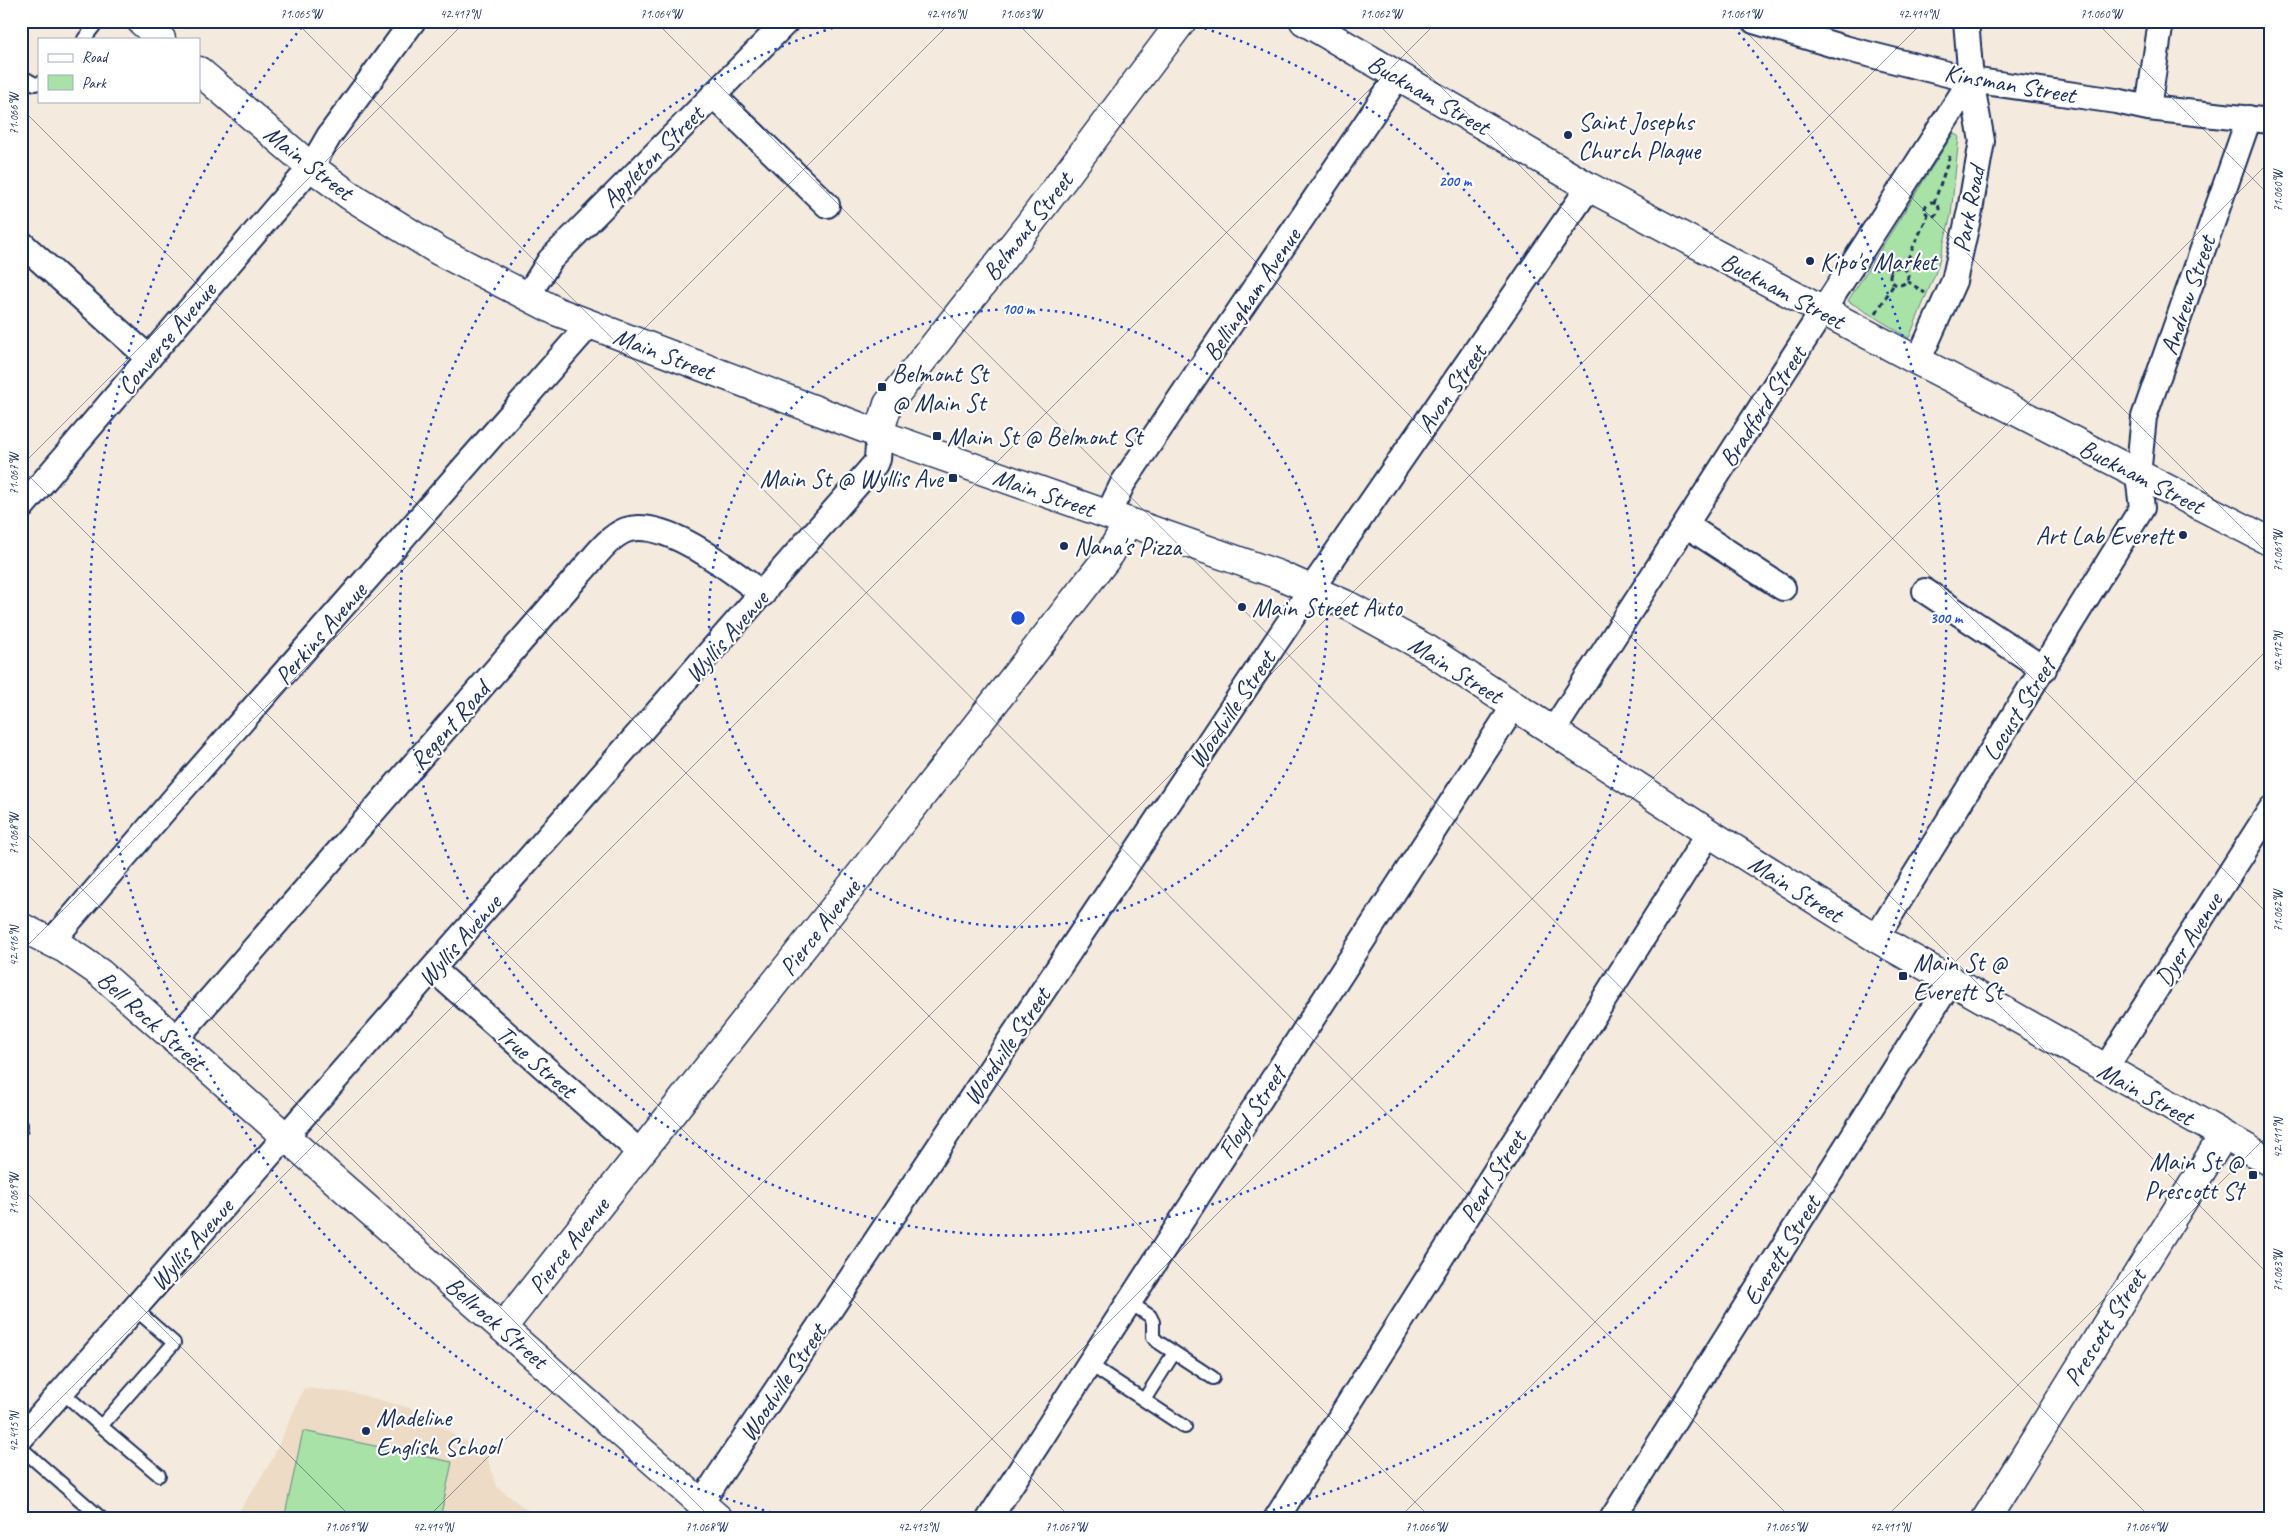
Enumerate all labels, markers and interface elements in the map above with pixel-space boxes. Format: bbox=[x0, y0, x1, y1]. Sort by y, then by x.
text: 71.065°W bbox=[280, 6, 324, 22]
text: 42.417°N bbox=[440, 6, 482, 22]
text: 71.064°W bbox=[640, 6, 684, 22]
text: 42.416°N bbox=[926, 6, 968, 22]
text: 71.063°W bbox=[1000, 6, 1044, 22]
text: 71.062°W bbox=[1360, 6, 1404, 22]
text: 71.061°W bbox=[1720, 6, 1764, 22]
text: 42.414°N bbox=[1898, 6, 1940, 22]
text: 71.060°W bbox=[2080, 6, 2124, 22]
legend bbox=[38, 38, 200, 102]
street label: Bucknam Street bbox=[1362, 47, 1498, 144]
text: Road bbox=[82, 48, 109, 67]
street label: Kinsman Street bbox=[1942, 57, 2080, 112]
text: Park bbox=[82, 74, 107, 93]
text: 71.066°W bbox=[6, 91, 22, 135]
street label: Appleton Street bbox=[595, 97, 713, 215]
place label: Saint Josephs Church Plaque bbox=[1578, 106, 1702, 167]
street label: Main Street bbox=[257, 118, 362, 209]
marker: Saint Josephs Church Plaque bbox=[1562, 129, 1574, 141]
street label: Park Road bbox=[1945, 160, 1994, 255]
street label: Belmont Street bbox=[975, 164, 1082, 287]
text: 71.060°W bbox=[2270, 168, 2286, 212]
text: 200 m bbox=[1439, 172, 1473, 191]
street label: Bellingham Avenue bbox=[1196, 220, 1309, 367]
street label: Andrew Street bbox=[2153, 229, 2224, 359]
street label: Bucknam Street bbox=[1715, 245, 1852, 338]
place label: Kipo's Market bbox=[1820, 246, 1939, 278]
marker: Kipo's Market bbox=[1804, 255, 1816, 267]
street label: Converse Avenue bbox=[110, 274, 224, 402]
text: 100 m bbox=[1002, 300, 1036, 319]
street label: Main Street bbox=[609, 320, 721, 389]
street label: Avon Street bbox=[1410, 336, 1495, 439]
street label: Bradford Street bbox=[1712, 338, 1815, 473]
place label: Belmont St @ Main St bbox=[892, 358, 990, 419]
marker: Belmont St @ Main St bbox=[876, 381, 888, 393]
place label: Main St @ Belmont St bbox=[947, 421, 1145, 453]
marker: Main St @ Belmont St bbox=[931, 430, 943, 442]
street label: Bucknam Street bbox=[2074, 432, 2212, 523]
text: 71.067°W bbox=[6, 451, 22, 495]
street label: Main Street bbox=[989, 461, 1101, 526]
place label: Main St @ Wyllis Ave bbox=[760, 463, 945, 495]
marker: Main St @ Wyllis Ave bbox=[947, 472, 959, 484]
place label: Art Lab Everett bbox=[2036, 520, 2176, 552]
text: 71.061°W bbox=[2270, 528, 2286, 572]
marker: Art Lab Everett bbox=[2177, 529, 2189, 541]
place label: Nana's Pizza bbox=[1074, 531, 1183, 563]
marker: Nana's Pizza bbox=[1058, 540, 1070, 552]
street label: Perkins Avenue bbox=[268, 574, 375, 691]
street label: Wyllis Avenue bbox=[678, 582, 777, 690]
place label: Main Street Auto bbox=[1252, 592, 1403, 624]
marker: Main Street Auto bbox=[1236, 601, 1248, 613]
centre of rings bbox=[1009, 609, 1027, 627]
text: 300 m bbox=[1930, 609, 1964, 628]
street label: Main Street bbox=[1403, 628, 1511, 713]
text: 42.412°N bbox=[2270, 630, 2286, 672]
street label: Woodville Street bbox=[1181, 642, 1284, 774]
street label: Locust Street bbox=[1975, 649, 2065, 767]
street label: Regent Road bbox=[403, 672, 500, 776]
text: 71.068°W bbox=[6, 811, 22, 855]
street label: Main Street bbox=[1743, 847, 1851, 932]
street label: Pierce Avenue bbox=[772, 871, 869, 982]
street label: Dyer Avenue bbox=[2148, 885, 2231, 992]
street label: Wyllis Avenue bbox=[411, 886, 510, 994]
text: 71.062°W bbox=[2270, 888, 2286, 932]
text: 42.416°N bbox=[6, 924, 22, 966]
place label: Main St @ Everett St bbox=[1913, 947, 2008, 1008]
street label: Bell Rock Street bbox=[90, 964, 214, 1080]
marker: Main St @ Everett St bbox=[1897, 970, 1909, 982]
street label: Woodville Street bbox=[956, 979, 1059, 1111]
street label: True Street bbox=[490, 1018, 585, 1107]
street label: Main Street bbox=[2092, 1054, 2202, 1135]
street label: Floyd Street bbox=[1210, 1057, 1295, 1165]
text: 42.411°N bbox=[2270, 1116, 2286, 1158]
street label: Pearl Street bbox=[1452, 1122, 1535, 1228]
place label: Main St @ Prescott St bbox=[2145, 1146, 2247, 1207]
marker: Main St @ Prescott St bbox=[2247, 1169, 2259, 1181]
text: 71.069°W bbox=[6, 1171, 22, 1215]
street label: Everett Street bbox=[1736, 1188, 1829, 1311]
street label: Pierce Avenue bbox=[521, 1189, 618, 1300]
street label: Wyllis Avenue bbox=[143, 1190, 242, 1298]
text: 71.063°W bbox=[2270, 1248, 2286, 1292]
street label: Prescott Street bbox=[2056, 1261, 2155, 1392]
street label: Bellrock Street bbox=[438, 1269, 556, 1378]
street label: Woodville Street bbox=[732, 1315, 835, 1447]
place label: Madeline English School bbox=[376, 1402, 504, 1463]
text: 42.415°N bbox=[6, 1410, 22, 1452]
marker: Madeline English School bbox=[360, 1425, 372, 1437]
text: 71.069°W bbox=[325, 1519, 369, 1535]
text: 42.414°N bbox=[413, 1519, 455, 1535]
text: 71.068°W bbox=[685, 1519, 729, 1535]
text: 42.413°N bbox=[898, 1519, 940, 1535]
text: 71.067°W bbox=[1045, 1519, 1089, 1535]
text: 71.066°W bbox=[1405, 1519, 1449, 1535]
text: 71.065°W bbox=[1765, 1519, 1809, 1535]
text: 42.411°N bbox=[1870, 1519, 1912, 1535]
text: 71.064°W bbox=[2125, 1519, 2169, 1535]

